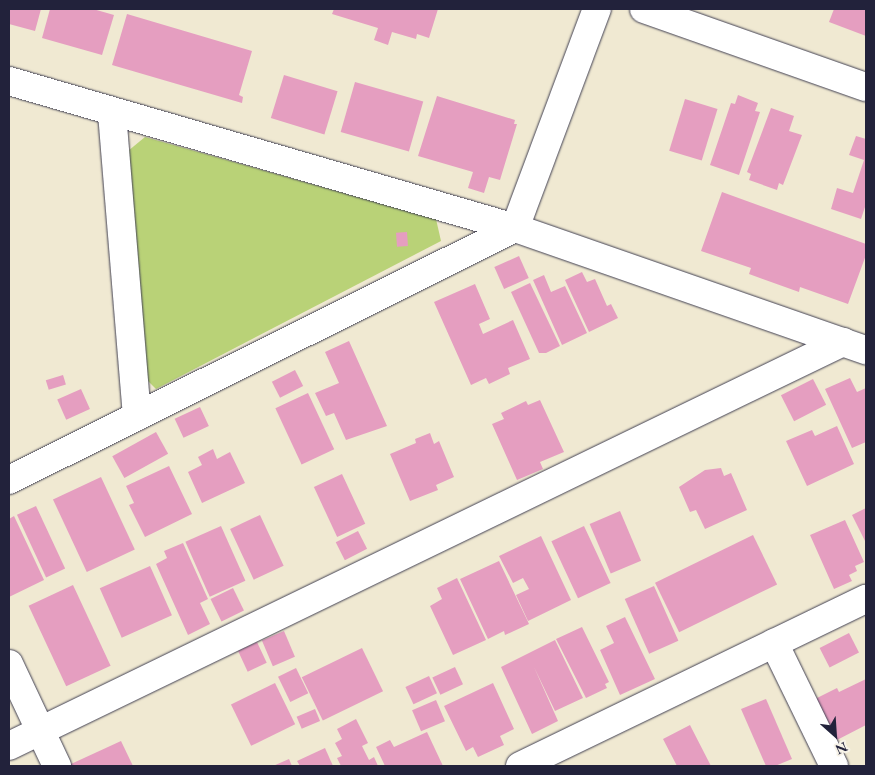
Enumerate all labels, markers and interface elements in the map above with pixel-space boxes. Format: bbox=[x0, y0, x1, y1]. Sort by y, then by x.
north arrow bbox=[810, 710, 860, 760]
text: N bbox=[833, 738, 851, 759]

